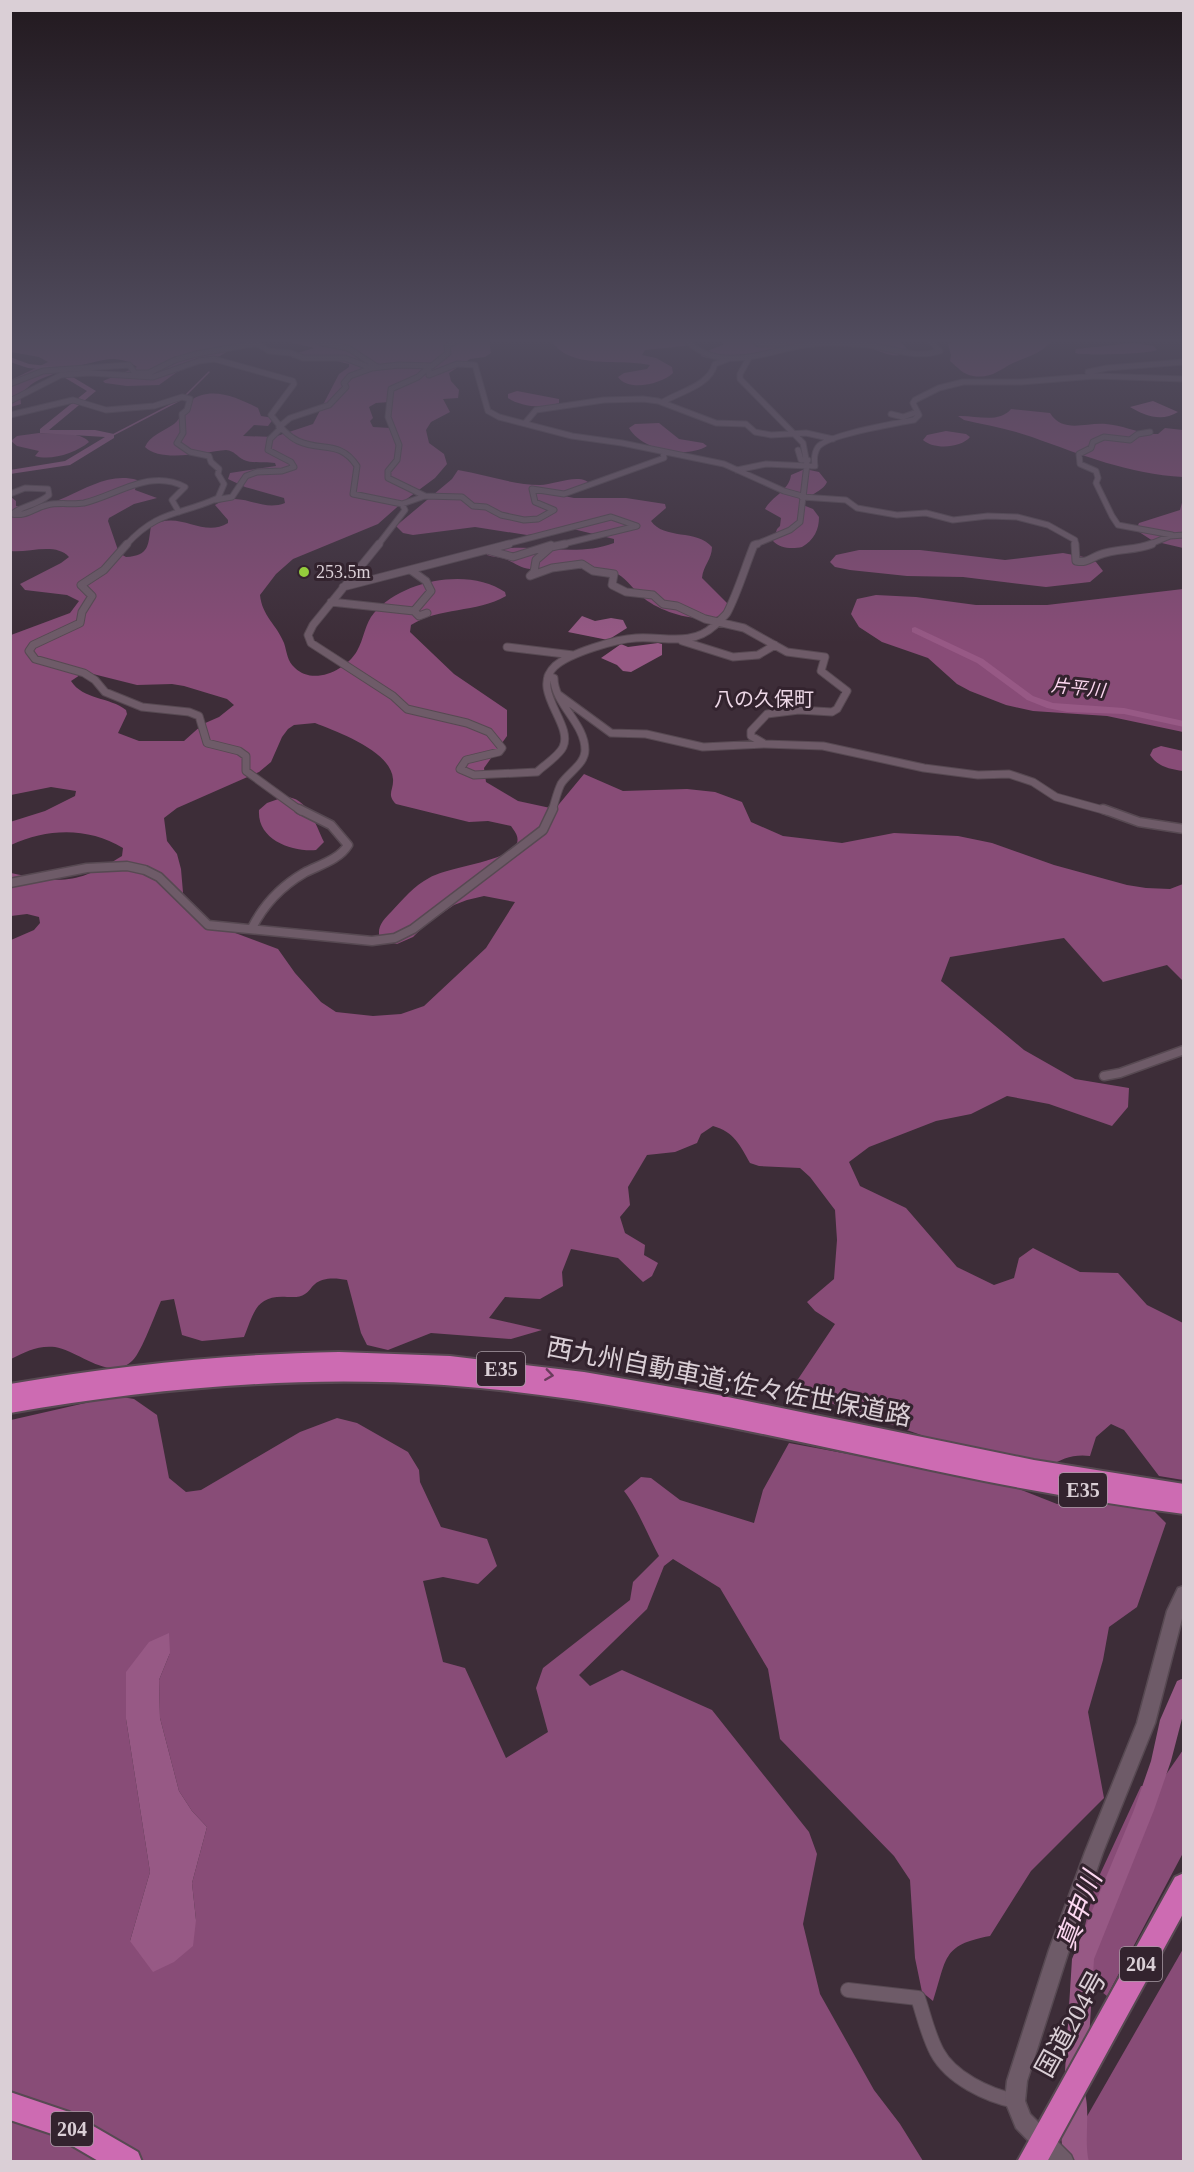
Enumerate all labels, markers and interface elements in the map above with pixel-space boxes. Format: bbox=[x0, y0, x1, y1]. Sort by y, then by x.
place label: 253.5m bbox=[316, 562, 371, 582]
marker: 253.5m bbox=[297, 565, 311, 579]
water label: 片平川 bbox=[1050, 675, 1108, 701]
district label: 八の久保町 bbox=[714, 688, 814, 710]
street label: 西九州自動車道;佐々佐世保道路 bbox=[544, 1332, 914, 1432]
road number: E35 bbox=[477, 1352, 525, 1386]
one-way arrow bbox=[545, 1368, 554, 1380]
road number: E35 bbox=[1059, 1473, 1107, 1507]
water label: 真申川 bbox=[1050, 1865, 1109, 1954]
road number: 204 bbox=[1120, 1947, 1162, 1981]
street label: 国道204号 bbox=[1030, 1966, 1112, 2082]
road number: 204 bbox=[51, 2112, 93, 2146]

